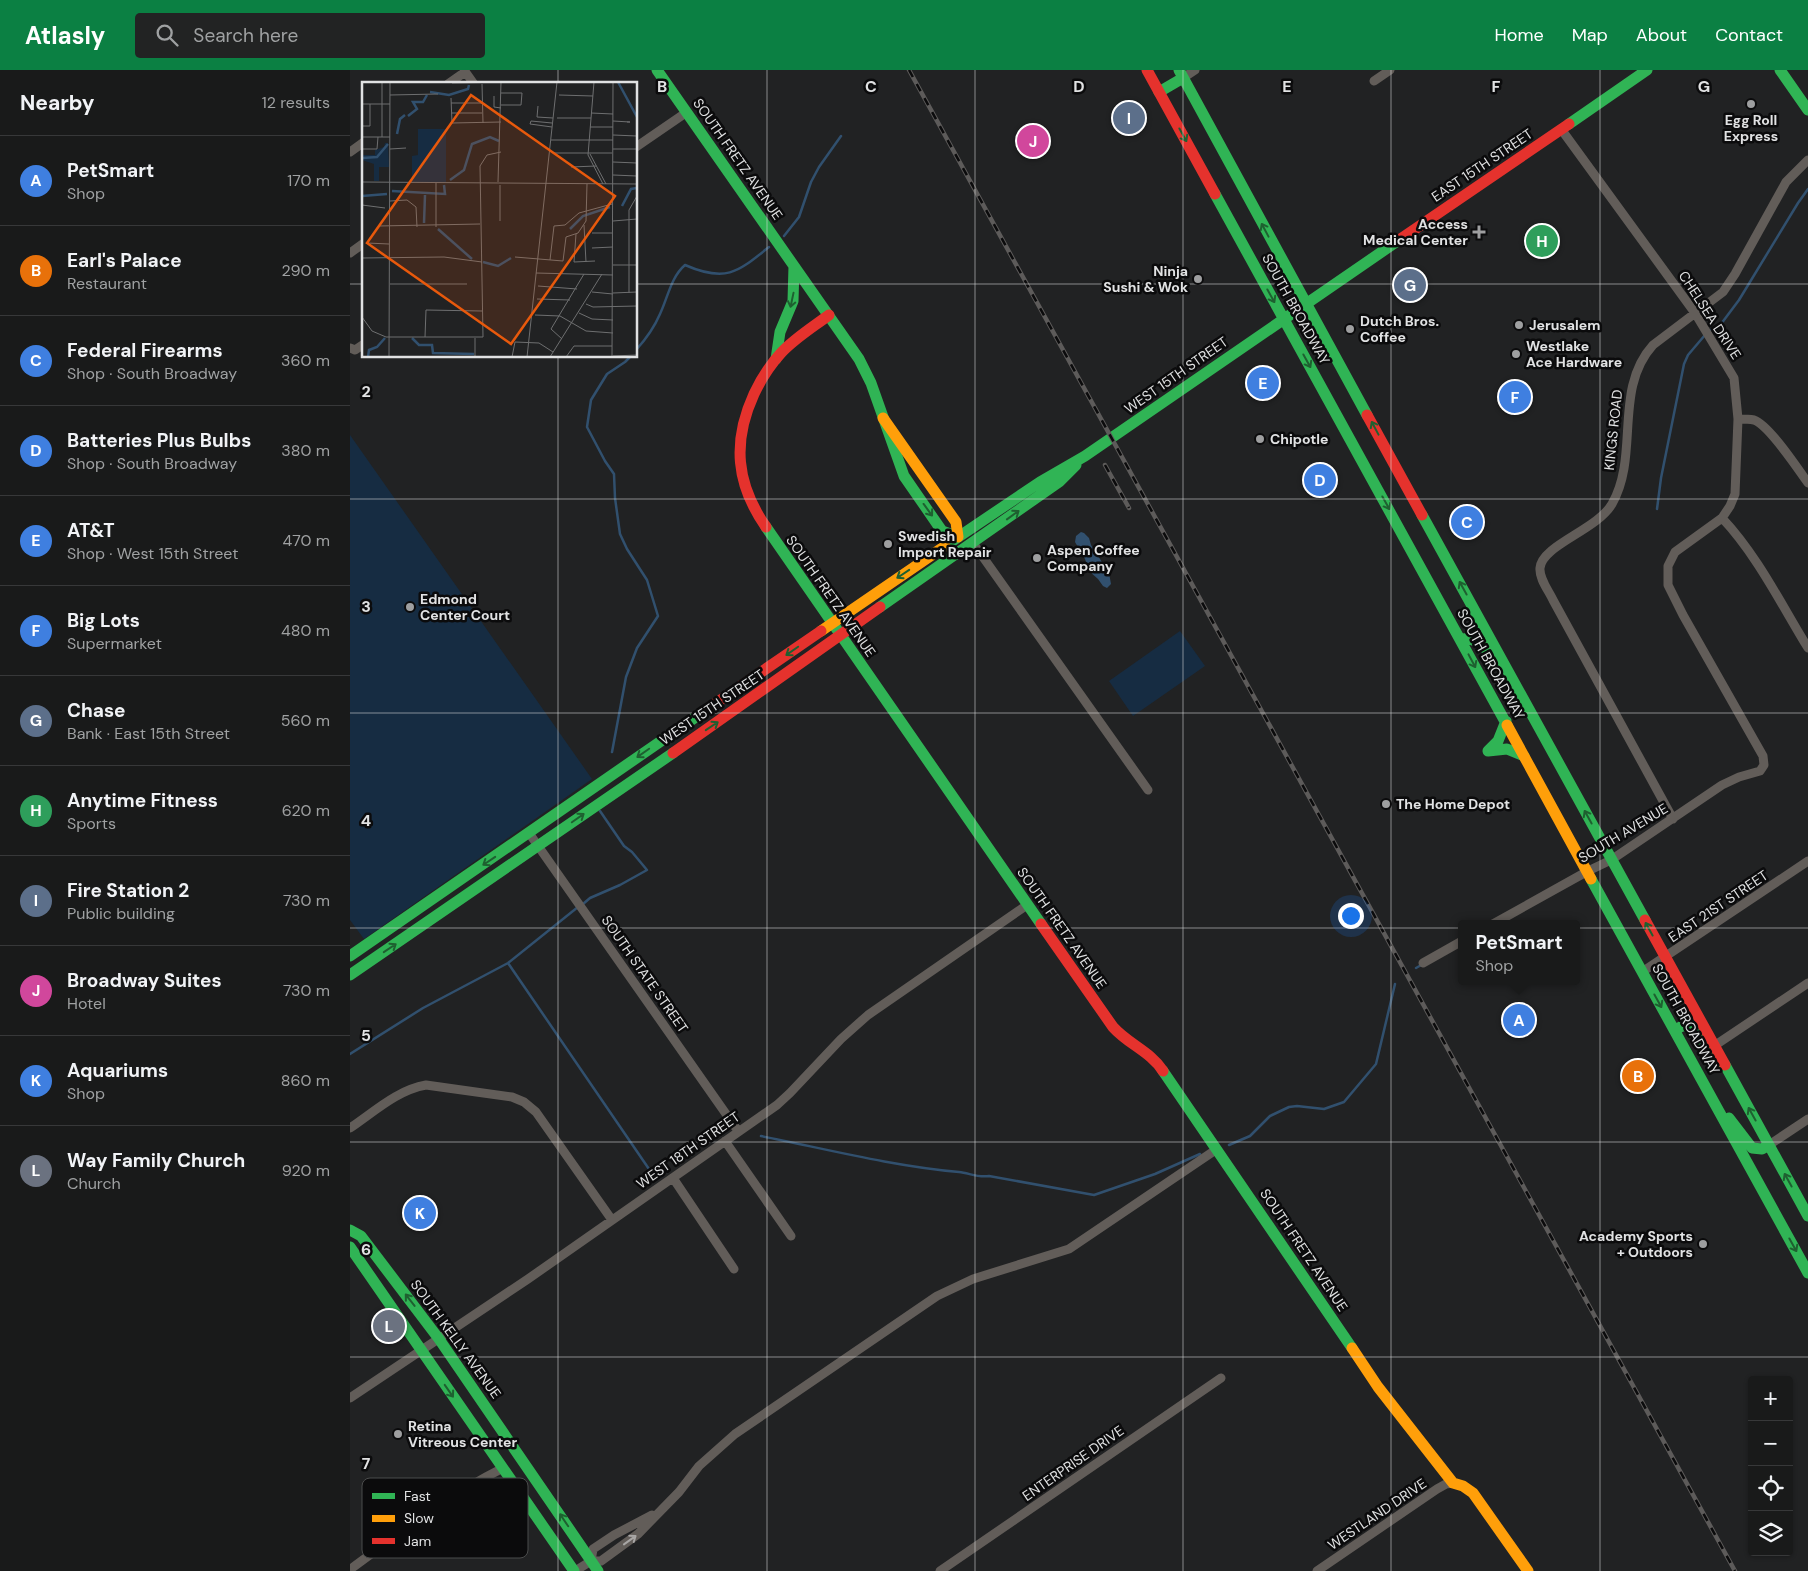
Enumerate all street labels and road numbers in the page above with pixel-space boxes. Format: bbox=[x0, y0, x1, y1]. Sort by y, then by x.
street label: SOUTH FRETZ AVENUE bbox=[689, 95, 787, 223]
street label: EAST 15TH STREET bbox=[1428, 124, 1536, 206]
street label: SOUTH BROADWAY bbox=[1258, 251, 1334, 367]
street label: CHELSEA DRIVE bbox=[1675, 267, 1745, 363]
street label: WEST 15TH STREET bbox=[1121, 332, 1231, 417]
street label: KINGS ROAD bbox=[1600, 389, 1626, 471]
street label: SOUTH FRETZ AVENUE bbox=[782, 532, 880, 660]
street label: SOUTH BROADWAY bbox=[1453, 606, 1529, 722]
street label: WEST 15TH STREET bbox=[656, 665, 768, 749]
street label: SOUTH AVENUE bbox=[1575, 799, 1671, 867]
street label: SOUTH FRETZ AVENUE bbox=[1013, 864, 1111, 992]
street label: EAST 21ST STREET bbox=[1665, 866, 1771, 946]
street label: SOUTH STATE STREET bbox=[598, 912, 692, 1036]
street label: SOUTH BROADWAY bbox=[1648, 961, 1724, 1077]
street label: WEST 18TH STREET bbox=[633, 1108, 743, 1192]
street label: SOUTH FRETZ AVENUE bbox=[1256, 1185, 1352, 1315]
street label: SOUTH KELLY AVENUE bbox=[407, 1276, 505, 1402]
street label: ENTERPRISE DRIVE bbox=[1019, 1421, 1127, 1505]
street label: WESTLAND DRIVE bbox=[1324, 1474, 1430, 1554]

